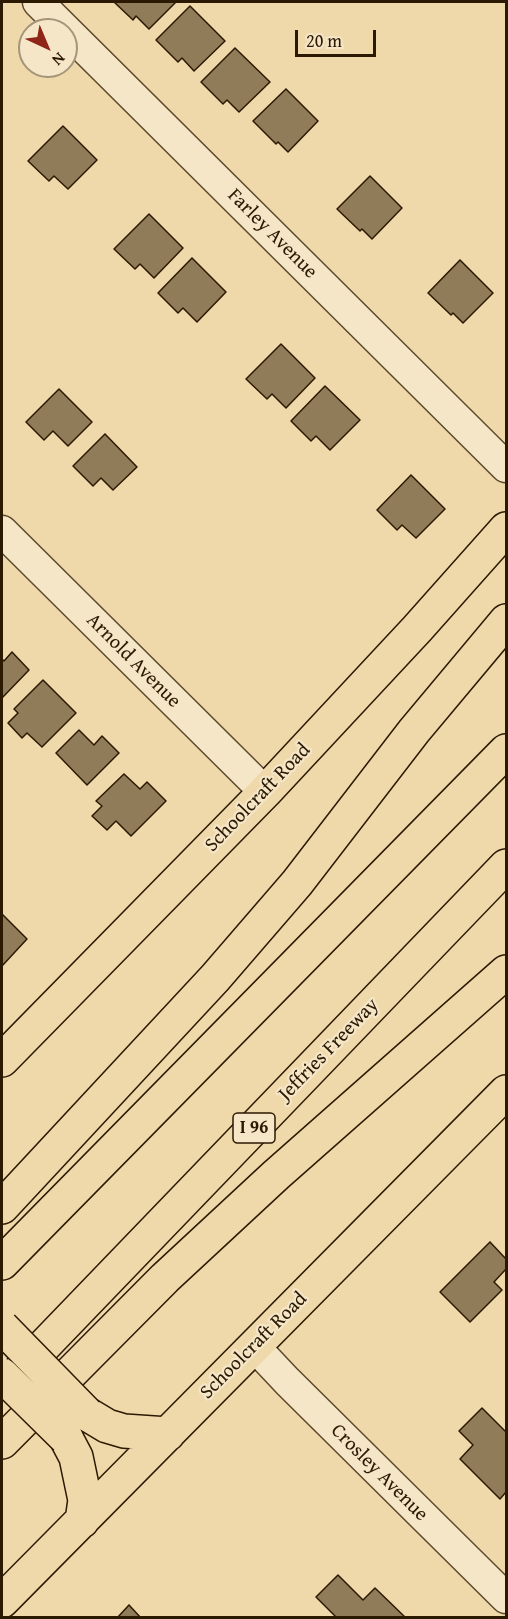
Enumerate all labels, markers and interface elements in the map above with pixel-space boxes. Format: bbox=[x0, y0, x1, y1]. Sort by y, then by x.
north arrow bbox=[18, 18, 78, 78]
scale bar bbox=[298, 18, 379, 56]
text: 20 m bbox=[306, 27, 342, 54]
text: N bbox=[47, 47, 71, 72]
street label: Farley Avenue bbox=[222, 184, 322, 284]
street label: Arnold Avenue bbox=[81, 609, 185, 713]
street label: Schoolcraft Road bbox=[200, 739, 316, 857]
street label: Jeffries Freeway bbox=[274, 994, 384, 1106]
road number: I 96 bbox=[233, 1113, 275, 1143]
street label: Schoolcraft Road bbox=[195, 1287, 313, 1405]
street label: Crosley Avenue bbox=[325, 1419, 433, 1527]

